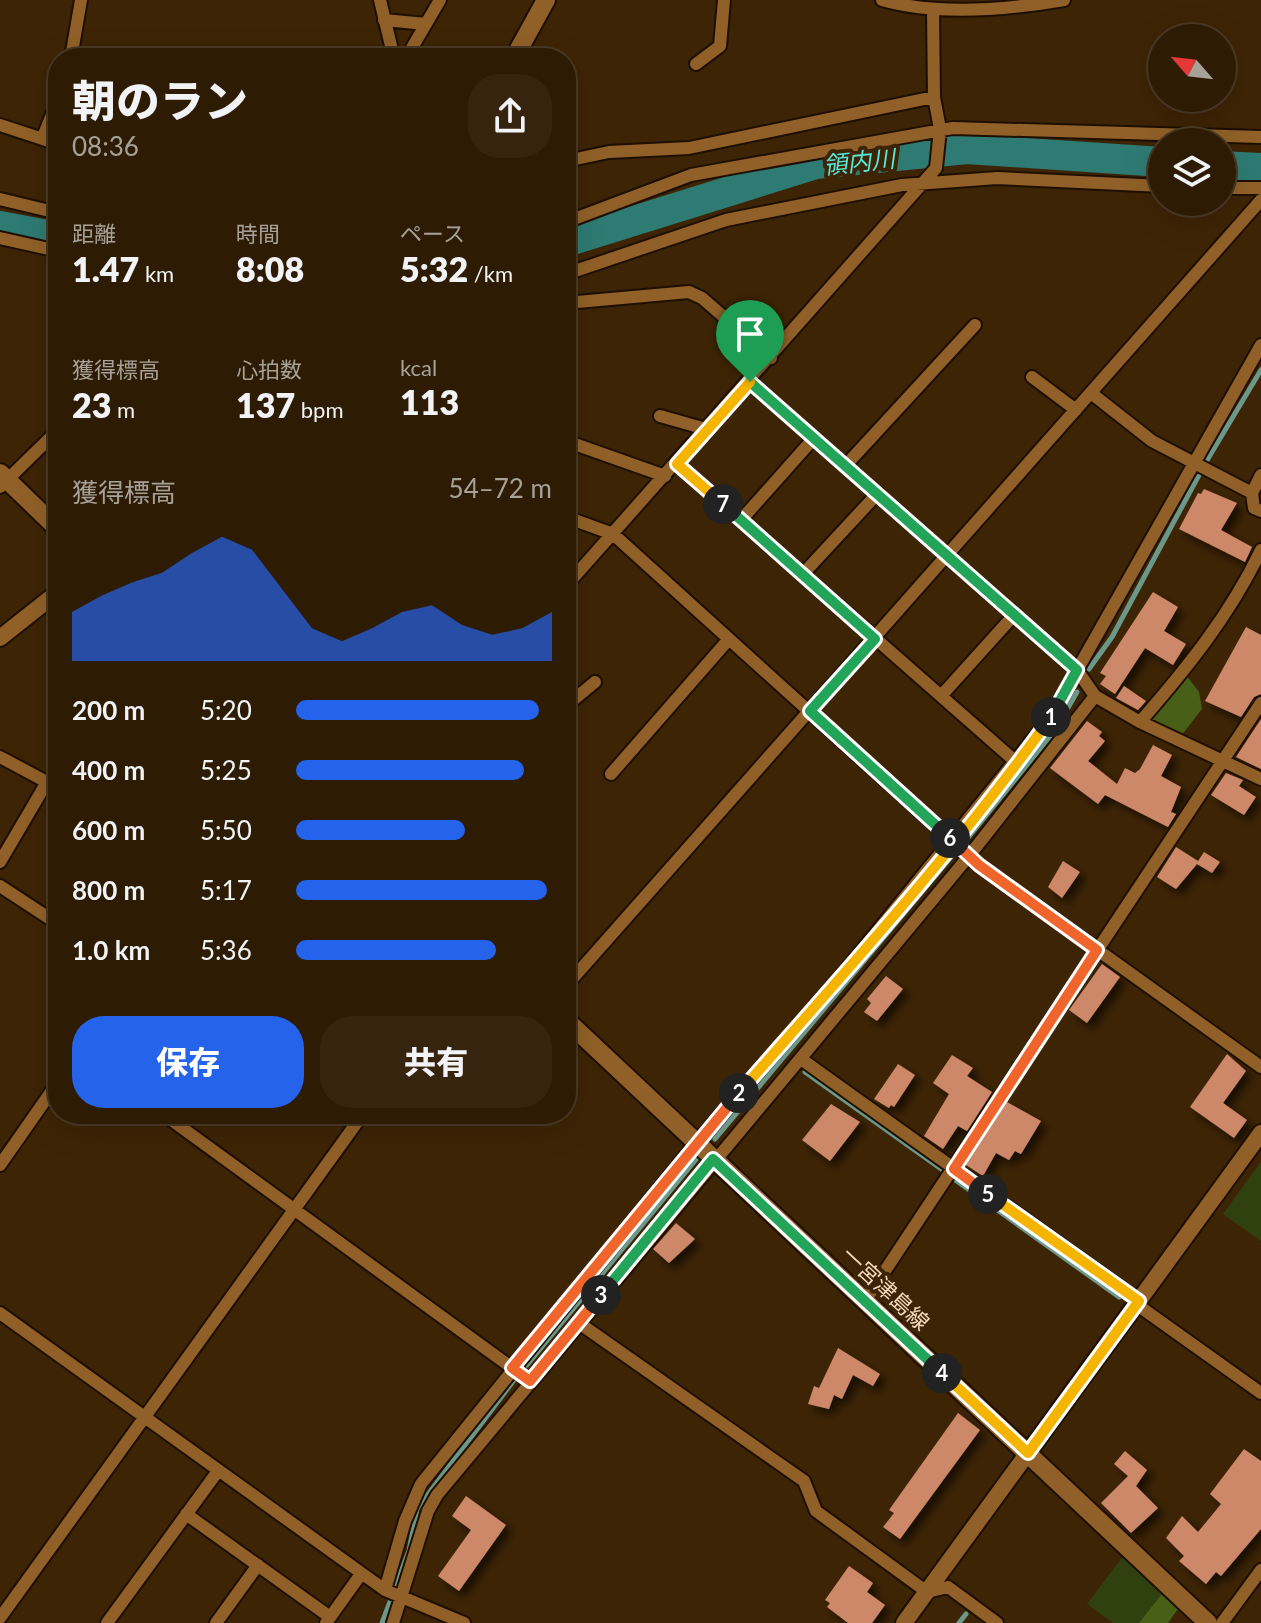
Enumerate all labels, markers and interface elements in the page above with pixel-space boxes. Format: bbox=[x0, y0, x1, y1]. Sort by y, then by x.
north arrow bbox=[1148, 24, 1236, 112]
map controls bbox=[1148, 24, 1236, 216]
text: 朝のラン bbox=[72, 74, 248, 126]
button: share bbox=[468, 74, 552, 158]
button: layers bbox=[1148, 128, 1236, 216]
text: 08:36 bbox=[72, 130, 139, 162]
water label: 領内川 bbox=[822, 143, 899, 179]
text: 距離 bbox=[72, 220, 116, 247]
text: 時間 bbox=[236, 220, 280, 247]
text: ペース bbox=[400, 220, 465, 247]
text: 1.47 bbox=[72, 248, 139, 289]
text: 8:08 bbox=[236, 248, 304, 289]
text: 5:32 bbox=[400, 248, 468, 289]
text: km bbox=[139, 260, 174, 287]
text: /km bbox=[468, 260, 513, 287]
pin bbox=[716, 300, 784, 382]
icon: arrive bbox=[728, 312, 772, 356]
text: kcal bbox=[400, 354, 437, 381]
text: 獲得標高 bbox=[72, 356, 160, 383]
text: 心拍数 bbox=[236, 356, 302, 383]
text: 113 bbox=[400, 381, 459, 422]
text: 23 bbox=[72, 384, 111, 425]
text: 137 bbox=[236, 384, 295, 425]
text: m bbox=[111, 396, 135, 423]
text: bpm bbox=[295, 396, 344, 423]
text: 54–72 m bbox=[449, 472, 552, 504]
text: 獲得標高 bbox=[72, 476, 176, 508]
pin: 7 bbox=[703, 484, 743, 524]
text: 7 bbox=[717, 490, 729, 517]
text: 200 m bbox=[72, 694, 145, 726]
text: 5:20 bbox=[200, 694, 252, 726]
pin: 1 bbox=[1031, 697, 1071, 737]
text: 1 bbox=[1045, 703, 1057, 730]
text: 400 m bbox=[72, 754, 145, 786]
text: 5:25 bbox=[200, 754, 252, 786]
text: 600 m bbox=[72, 814, 145, 846]
text: 5:50 bbox=[200, 814, 252, 846]
pin: 6 bbox=[930, 818, 970, 858]
text: 6 bbox=[944, 824, 956, 851]
text: 800 m bbox=[72, 874, 145, 906]
text: 5:17 bbox=[200, 874, 252, 906]
text: 1.0 km bbox=[72, 934, 150, 966]
text: 5:36 bbox=[200, 934, 252, 966]
button: 保存 bbox=[72, 1016, 304, 1108]
button: 共有 bbox=[320, 1016, 552, 1108]
pin: 2 bbox=[719, 1073, 759, 1113]
text: 2 bbox=[733, 1079, 745, 1106]
pin: 5 bbox=[968, 1174, 1008, 1214]
text: 5 bbox=[982, 1180, 994, 1207]
street label: 一宮津島線 bbox=[837, 1241, 935, 1335]
pin: 3 bbox=[581, 1275, 621, 1315]
text: 3 bbox=[595, 1281, 607, 1308]
pin: 4 bbox=[922, 1353, 962, 1393]
text: 4 bbox=[936, 1359, 948, 1386]

